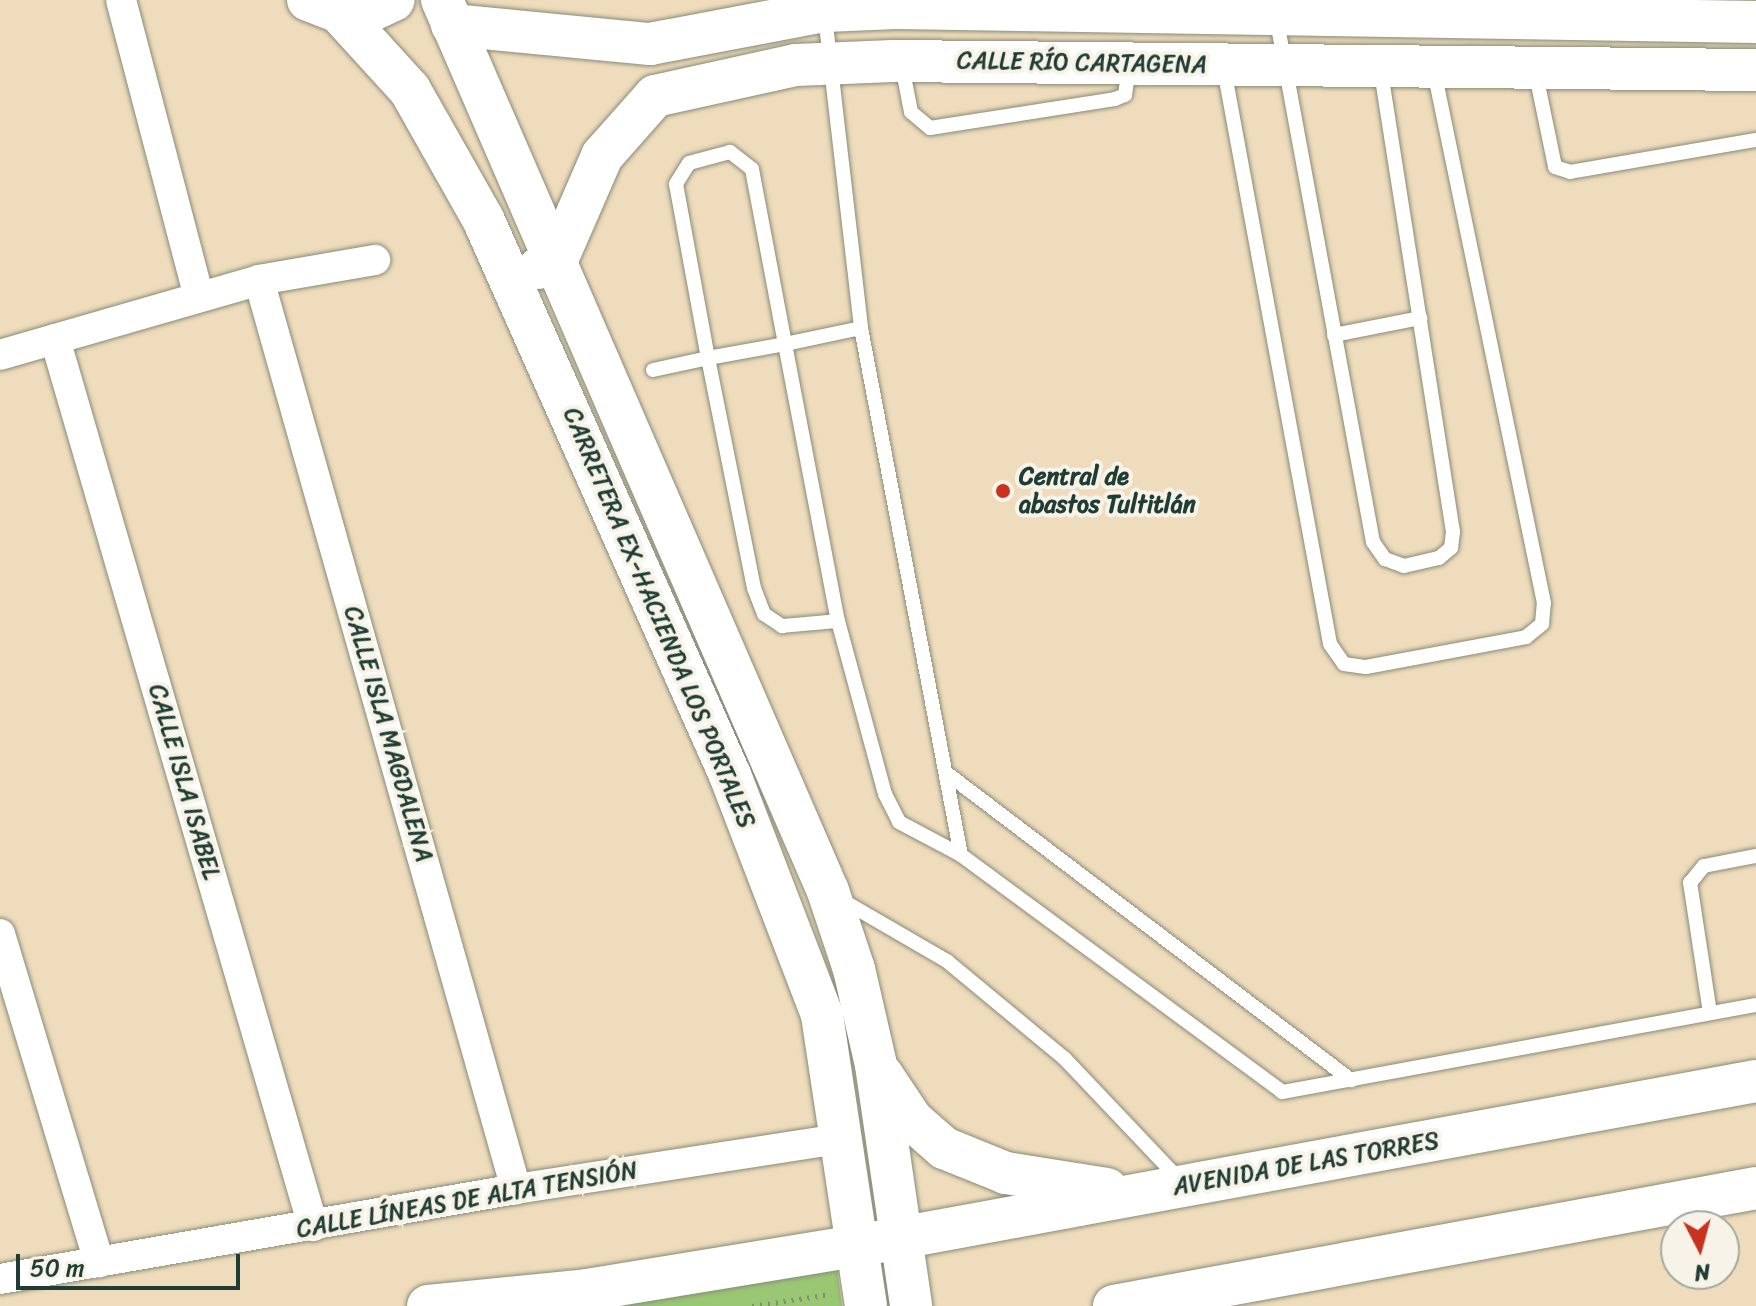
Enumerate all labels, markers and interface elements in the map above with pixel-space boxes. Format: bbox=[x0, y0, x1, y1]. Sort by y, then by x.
street label: CALLE RÍO CARTAGENA bbox=[957, 46, 1207, 80]
street label: CARRETERA EX-HACIENDA LOS PORTALES bbox=[557, 404, 761, 832]
place label: Central de abastos Tultitlán bbox=[1019, 463, 1196, 519]
marker: Central de abastos Tultitlán bbox=[994, 482, 1012, 500]
street label: CALLE ISLA MAGDALENA bbox=[337, 602, 439, 866]
street label: CALLE ISLA ISABEL bbox=[141, 677, 227, 887]
street label: AVENIDA DE LAS TORRES bbox=[1169, 1126, 1443, 1202]
street label: CALLE LÍNEAS DE ALTA TENSIÓN bbox=[295, 1156, 639, 1244]
north arrow bbox=[1660, 1210, 1740, 1290]
scale bar bbox=[20, 1238, 244, 1288]
text: 50 m bbox=[30, 1247, 85, 1289]
text: N bbox=[1693, 1252, 1712, 1293]

